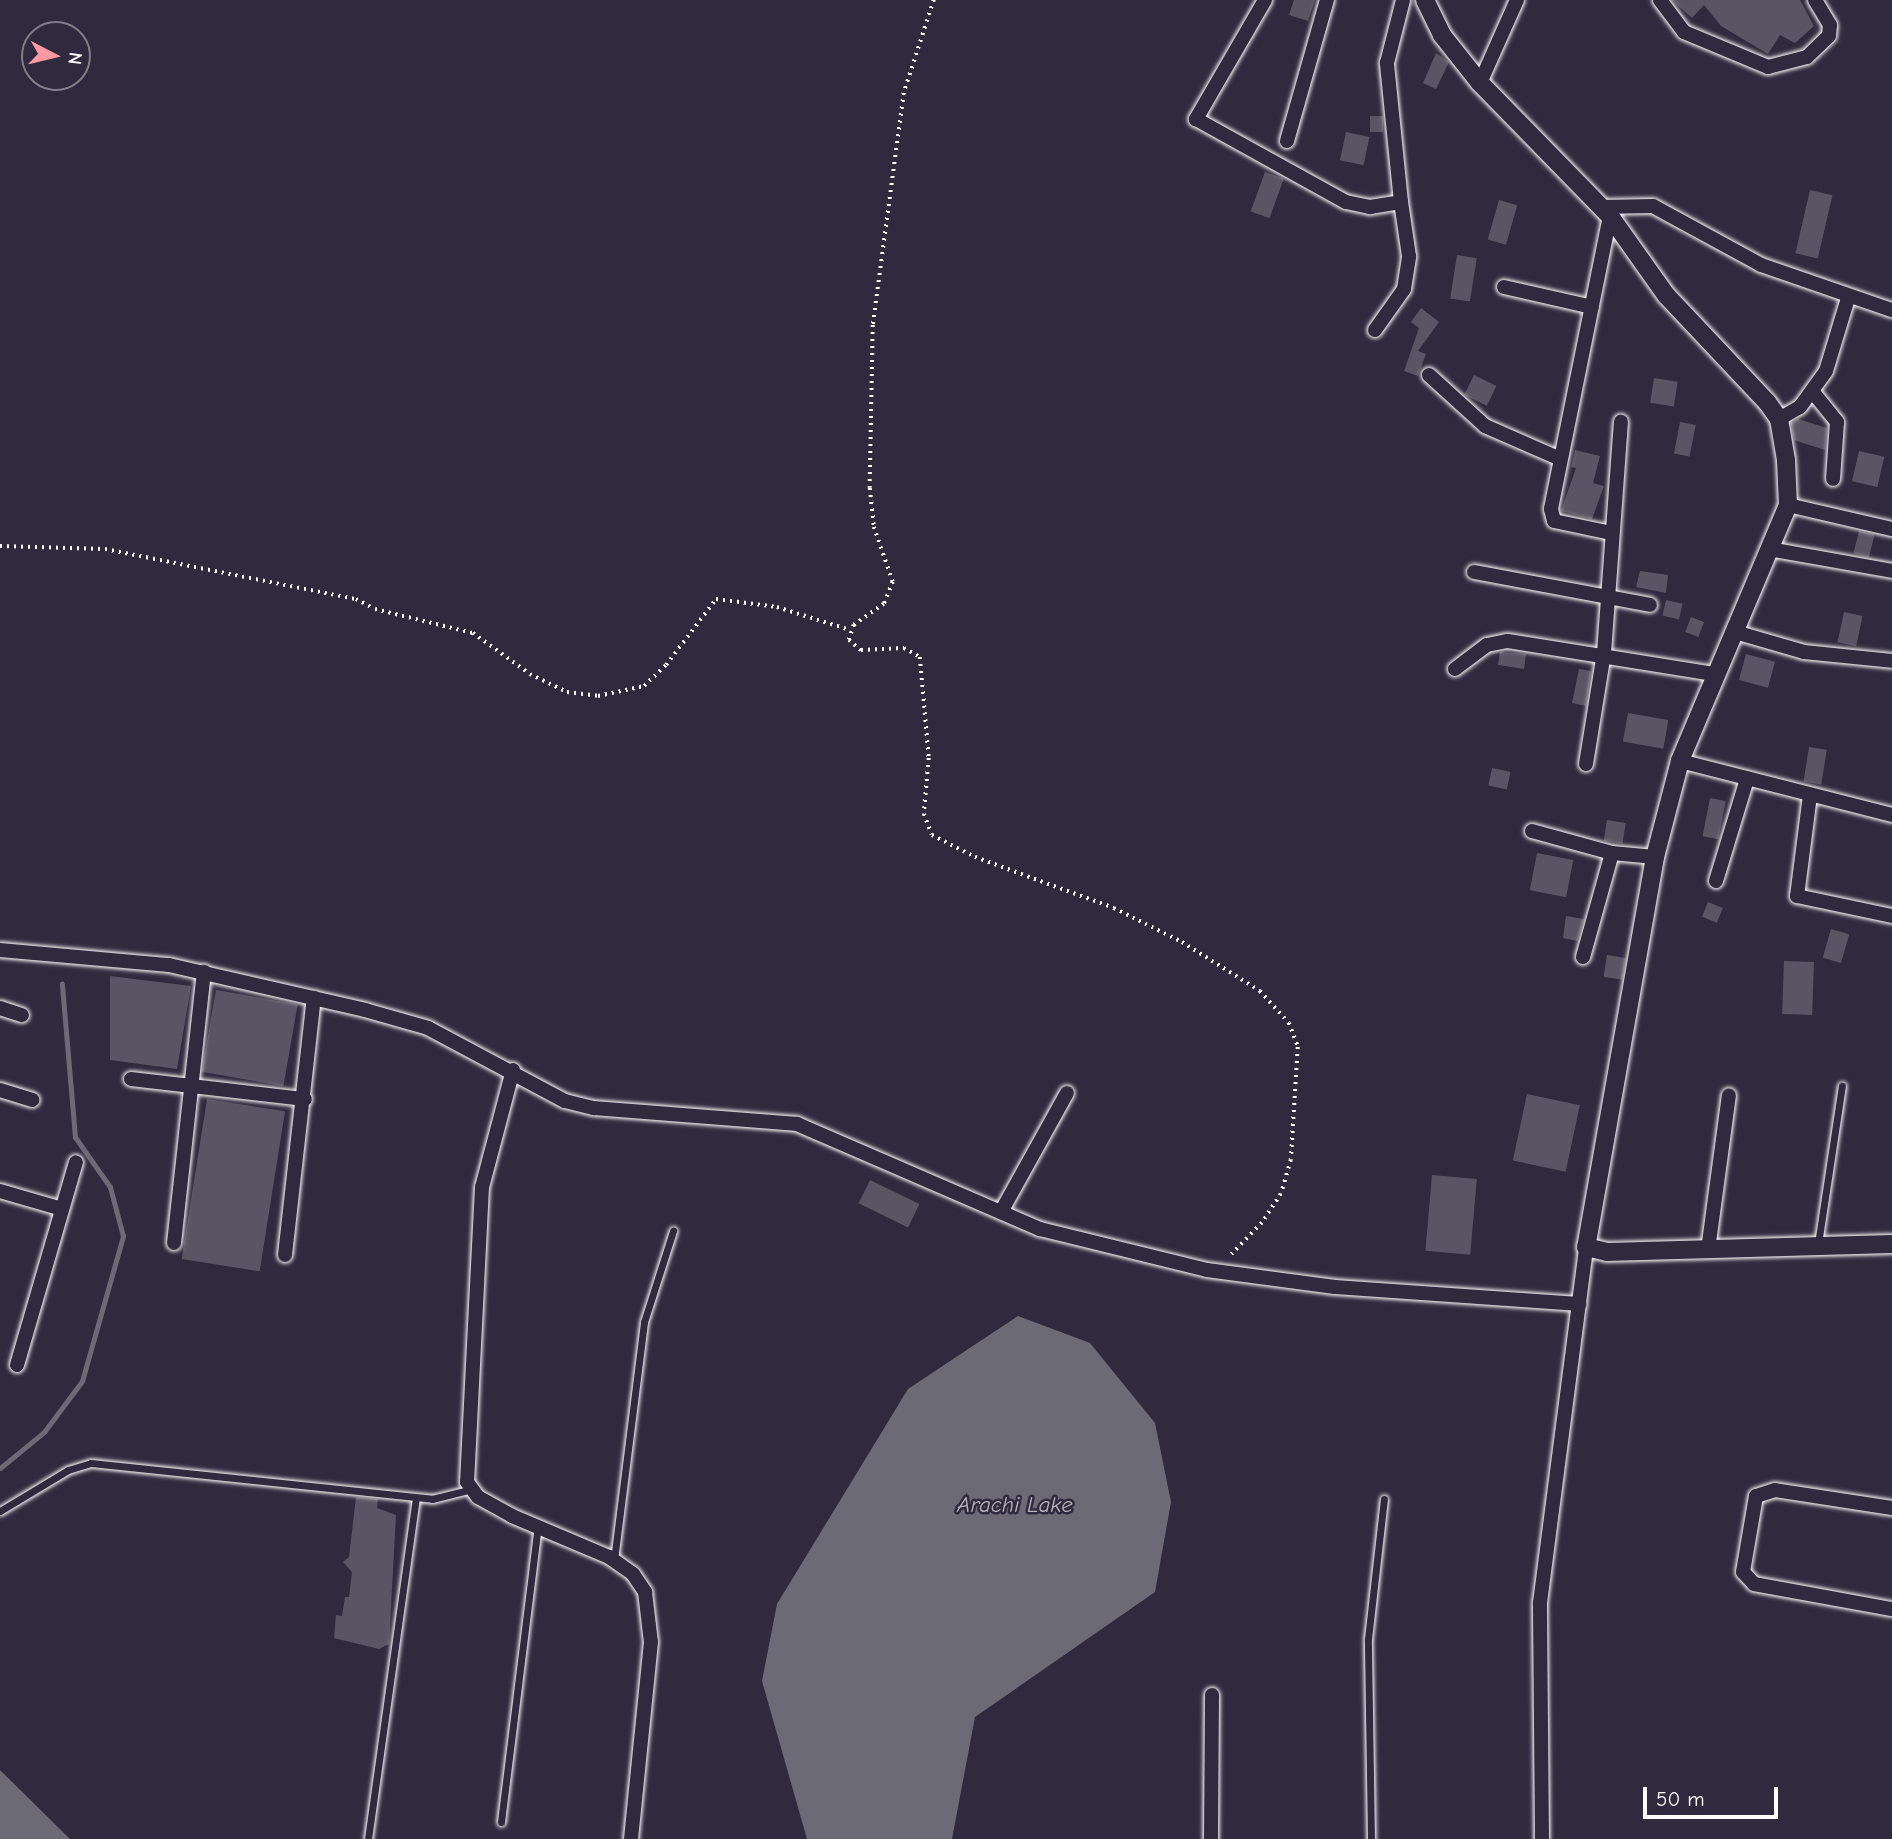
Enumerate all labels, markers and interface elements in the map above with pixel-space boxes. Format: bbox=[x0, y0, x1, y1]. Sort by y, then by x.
north arrow bbox=[21, 21, 91, 91]
text: N bbox=[63, 51, 87, 66]
water label: Arachi Lake bbox=[957, 1491, 1073, 1519]
scale bar bbox=[1647, 1772, 1782, 1816]
text: 50 m bbox=[1656, 1787, 1705, 1811]

